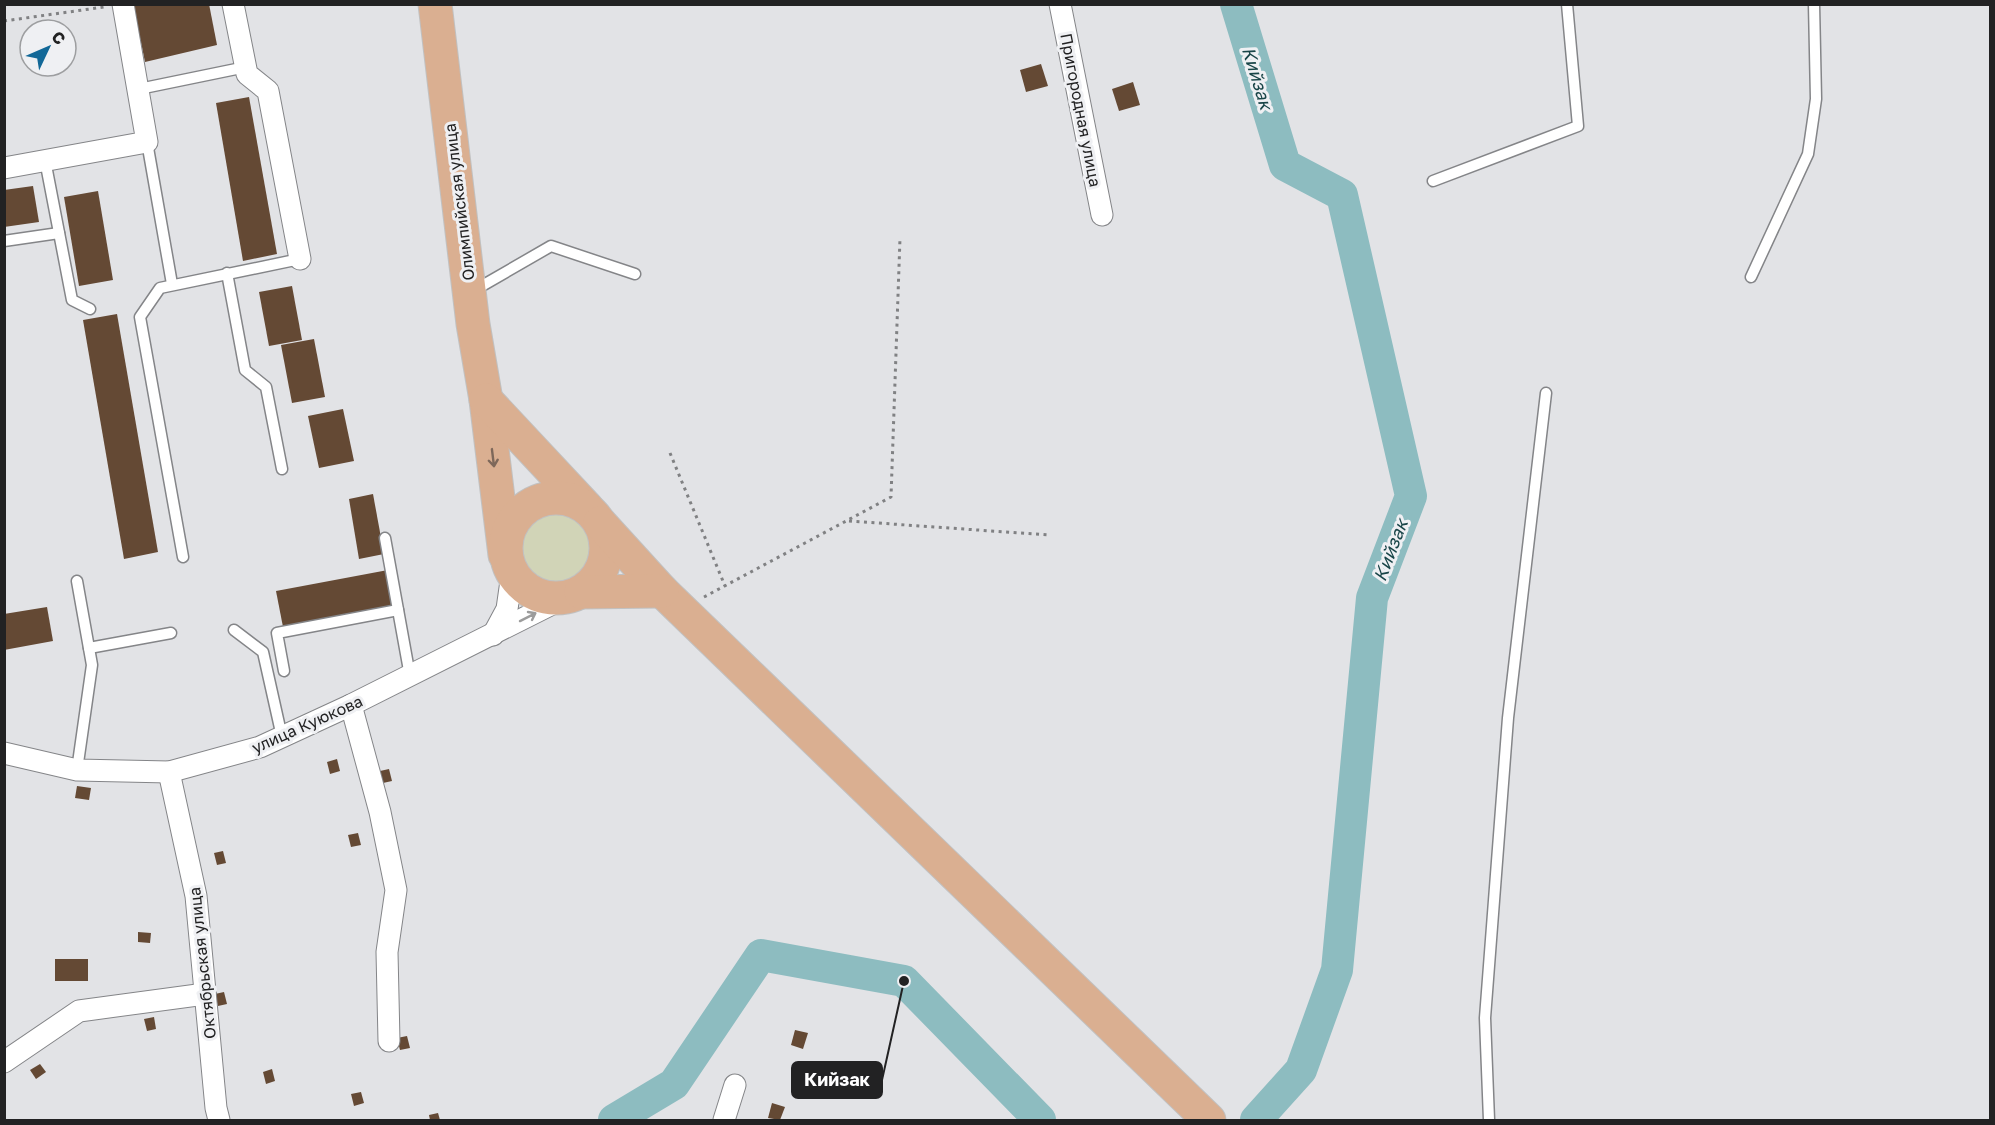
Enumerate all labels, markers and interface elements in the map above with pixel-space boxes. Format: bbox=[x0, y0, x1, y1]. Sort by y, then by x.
north arrow bbox=[18, 18, 78, 78]
text: С bbox=[48, 27, 70, 49]
street label: Пригородная улица bbox=[1056, 31, 1106, 189]
water label: Кийзак bbox=[1238, 44, 1279, 115]
street label: Олимпийская улица bbox=[439, 122, 479, 282]
one-way arrow bbox=[488, 448, 499, 467]
water label: Кийзак bbox=[1368, 513, 1413, 584]
one-way arrow bbox=[518, 611, 536, 622]
street label: улица Куюкова bbox=[248, 691, 366, 757]
street label: Октябрьская улица bbox=[184, 886, 220, 1040]
callout: Кийзак bbox=[792, 1062, 882, 1098]
text: Кийзак bbox=[804, 1068, 871, 1090]

